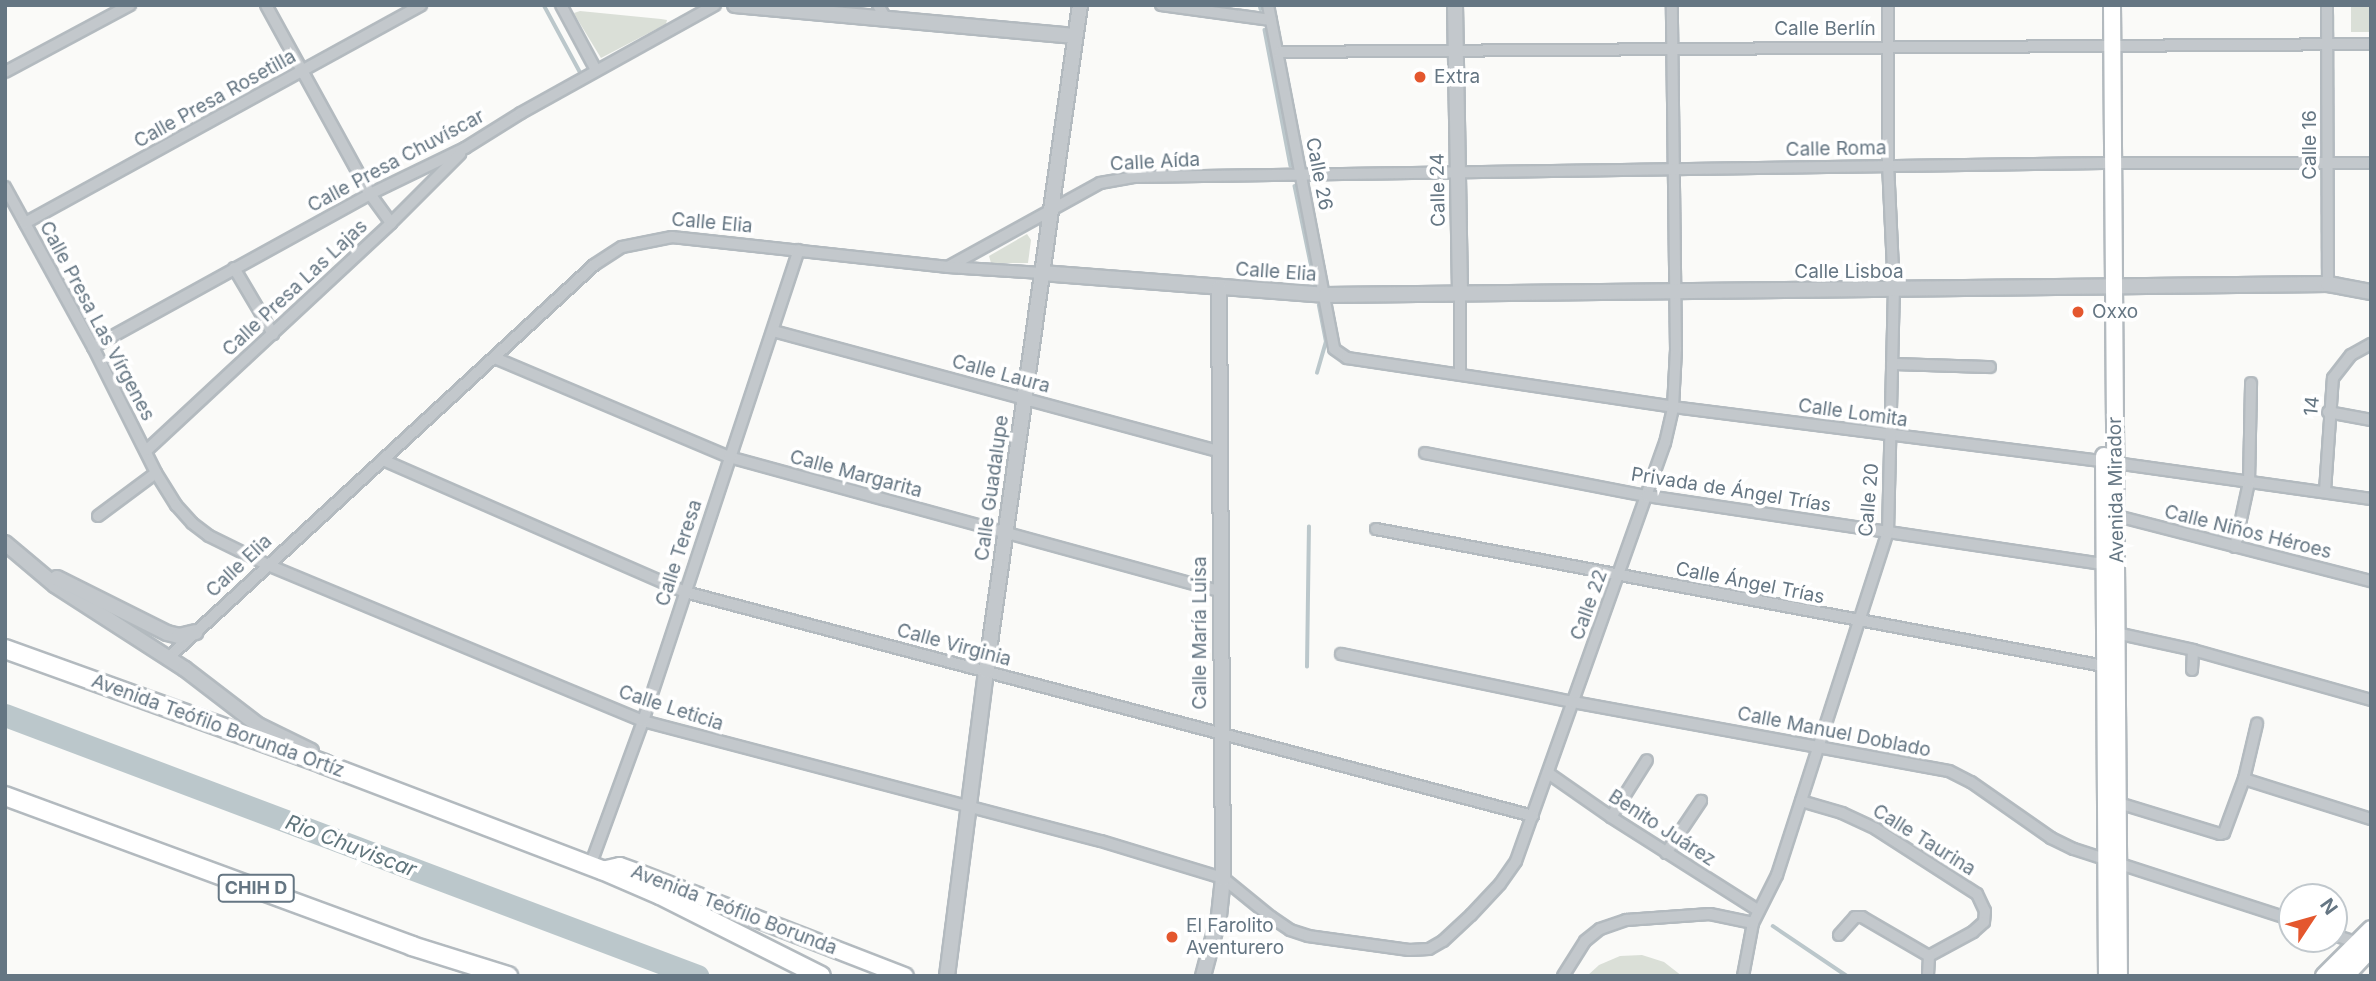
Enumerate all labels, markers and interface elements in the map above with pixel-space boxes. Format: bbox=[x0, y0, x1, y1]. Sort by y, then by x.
street label: Calle Berlín bbox=[1774, 18, 1876, 40]
street label: Calle Presa Rosetilla bbox=[130, 45, 300, 153]
place label: Extra bbox=[1434, 66, 1480, 88]
marker: Extra bbox=[1412, 69, 1428, 85]
street label: Calle Presa Chuvíscar bbox=[304, 105, 488, 217]
street label: Calle 16 bbox=[2299, 110, 2321, 180]
street label: Calle 26 bbox=[1301, 136, 1337, 212]
street label: Calle Roma bbox=[1785, 137, 1887, 161]
street label: Calle Aída bbox=[1109, 148, 1201, 176]
street label: Calle 24 bbox=[1426, 153, 1450, 227]
street label: Calle Elia bbox=[670, 208, 754, 238]
street label: Calle Presa Las Lajas bbox=[218, 215, 372, 361]
street label: Calle Presa Las Vírgenes bbox=[35, 217, 159, 425]
street label: Calle Elia bbox=[1235, 258, 1317, 286]
street label: Calle Lisboa bbox=[1794, 261, 1904, 283]
place label: Oxxo bbox=[2092, 301, 2138, 323]
marker: Oxxo bbox=[2070, 304, 2086, 320]
street label: Calle Laura bbox=[949, 350, 1053, 398]
street label: Calle Lomita bbox=[1797, 394, 1909, 432]
street label: 14 bbox=[2300, 395, 2324, 417]
street label: Calle Guadalupe bbox=[970, 414, 1014, 562]
street label: Avenida Mirador bbox=[2103, 417, 2129, 563]
street label: Calle Margarita bbox=[787, 445, 925, 503]
street label: Calle 20 bbox=[1854, 462, 1884, 538]
street label: Privada de Ángel Trías bbox=[1629, 463, 1833, 517]
street label: Calle Teresa bbox=[651, 497, 707, 609]
street label: Calle Niños Héroes bbox=[2162, 500, 2334, 564]
street label: Calle Elia bbox=[201, 530, 277, 602]
street label: Calle María Luisa bbox=[1189, 556, 1211, 710]
street label: Calle Ángel Trías bbox=[1674, 557, 1826, 609]
street label: Calle 22 bbox=[1566, 567, 1612, 643]
street label: Calle Virginia bbox=[894, 619, 1014, 671]
street label: Avenida Teófilo Borunda Ortíz bbox=[89, 670, 347, 782]
street label: Calle Leticia bbox=[616, 680, 726, 736]
street label: Calle Manuel Doblado bbox=[1735, 702, 1933, 762]
street label: Benito Juárez bbox=[1604, 785, 1720, 871]
street label: Calle Taurina bbox=[1868, 799, 1980, 881]
water label: Rio Chuviscar bbox=[282, 809, 420, 883]
street label: Avenida Teófilo Borunda bbox=[628, 860, 840, 960]
road number: CHIH D bbox=[218, 874, 294, 903]
north arrow bbox=[2278, 883, 2348, 953]
text: N bbox=[2315, 894, 2342, 919]
place label: El Farolito Aventurero bbox=[1186, 915, 1284, 959]
marker: El Farolito Aventurero bbox=[1164, 929, 1180, 945]

